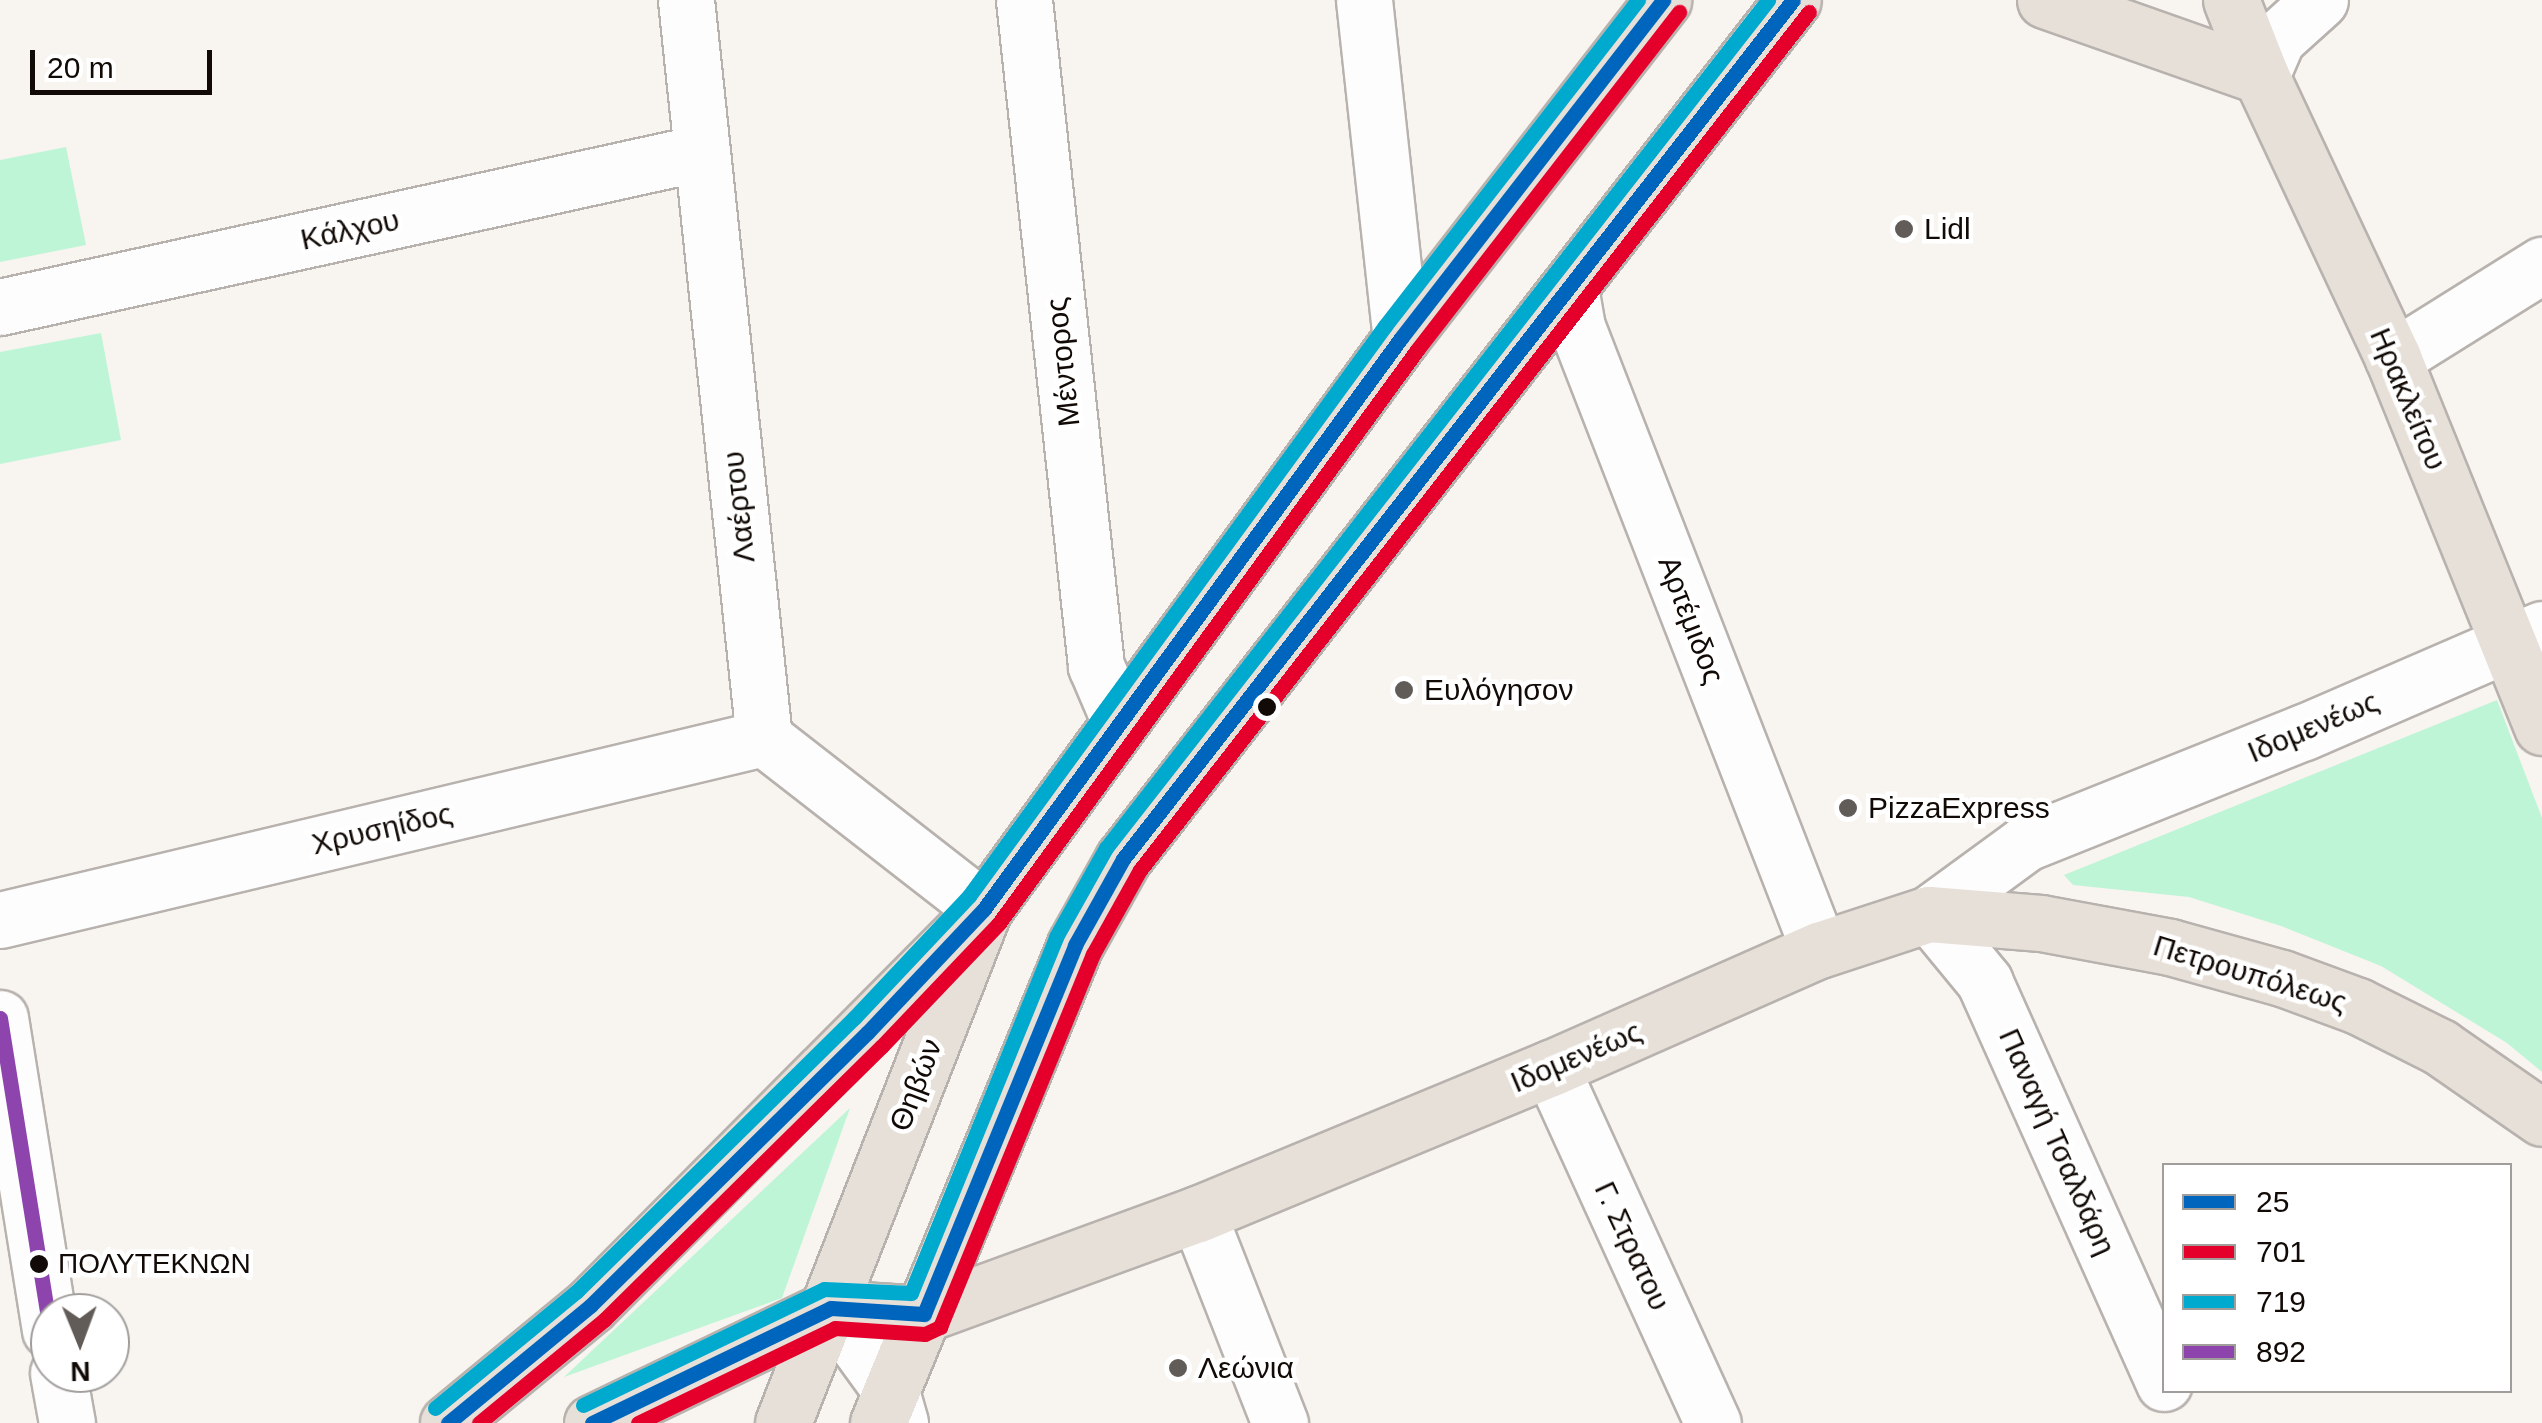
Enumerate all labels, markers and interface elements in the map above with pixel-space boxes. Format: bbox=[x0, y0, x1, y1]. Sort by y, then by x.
scale bar bbox=[35, 30, 218, 92]
text: 20 m bbox=[47, 51, 114, 84]
street label: Κάλχου bbox=[297, 202, 403, 258]
place label: Lidl bbox=[1924, 211, 1971, 247]
marker: Lidl bbox=[1893, 218, 1915, 240]
street label: Μέντορος bbox=[1038, 296, 1088, 428]
street label: Ηρακλείτου bbox=[2362, 323, 2454, 475]
street label: Λαέρτου bbox=[715, 449, 763, 565]
street label: Αρτέμιδος bbox=[1650, 551, 1732, 689]
place label: Ευλόγησον bbox=[1424, 672, 1574, 708]
marker: Ευλόγησον bbox=[1393, 679, 1415, 701]
street label: Ιδομενέως bbox=[2242, 683, 2384, 771]
unlabelled marker bbox=[1257, 697, 1277, 717]
place label: PizzaExpress bbox=[1868, 790, 2050, 826]
street label: Χρυσηίδος bbox=[308, 795, 456, 863]
marker: PizzaExpress bbox=[1837, 797, 1859, 819]
street label: Πετρουπόλεως bbox=[2149, 928, 2351, 1020]
street label: Ιδομενέως bbox=[1505, 1013, 1647, 1101]
street label: Παναγή Τσαλδάρη bbox=[1991, 1023, 2123, 1261]
street label: Θηβών bbox=[882, 1034, 950, 1136]
legend bbox=[2162, 1163, 2512, 1393]
street label: Γ. Στρατου bbox=[1587, 1176, 1677, 1316]
text: 25 bbox=[2256, 1185, 2289, 1218]
text: 701 bbox=[2256, 1235, 2306, 1268]
place label: ΠΟΛΥΤΕΚΝΩΝ bbox=[58, 1247, 251, 1281]
marker: ΠΟΛΥΤΕΚΝΩΝ bbox=[29, 1254, 49, 1274]
text: 719 bbox=[2256, 1285, 2306, 1318]
north arrow bbox=[30, 1293, 130, 1393]
text: 892 bbox=[2256, 1335, 2306, 1368]
place label: Λεώνια bbox=[1198, 1350, 1294, 1386]
text: N bbox=[70, 1356, 91, 1387]
marker: Λεώνια bbox=[1167, 1357, 1189, 1379]

